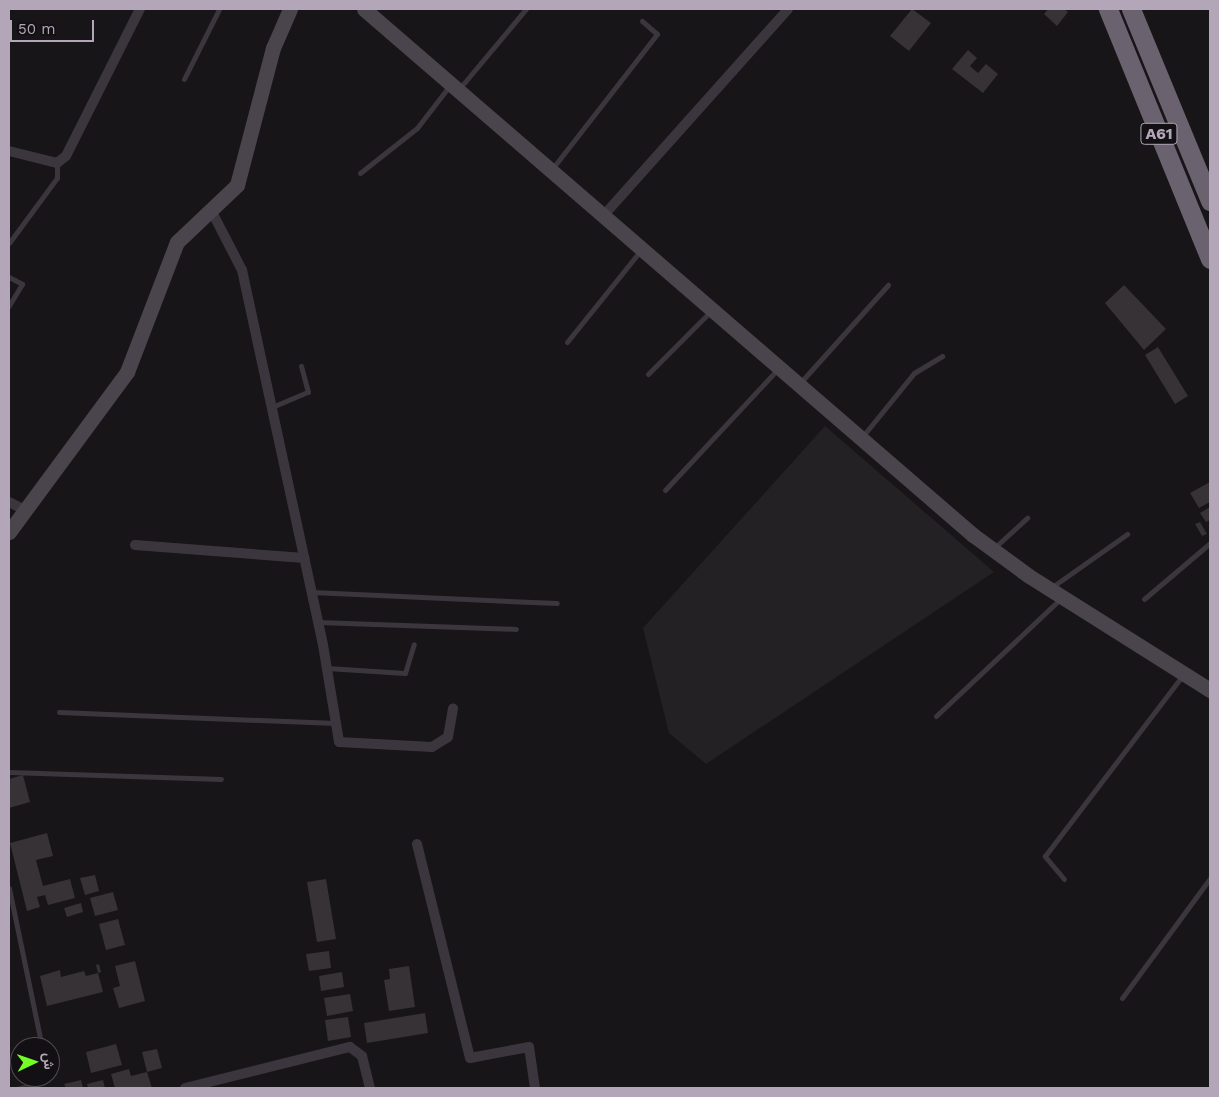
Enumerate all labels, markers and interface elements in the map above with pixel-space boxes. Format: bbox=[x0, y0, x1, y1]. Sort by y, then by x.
scale bar bbox=[12, 10, 96, 42]
text: 50 m bbox=[18, 20, 55, 38]
road number: A61 bbox=[1140, 120, 1178, 148]
north arrow bbox=[10, 1037, 60, 1087]
text: ش bbox=[41, 1052, 57, 1070]

